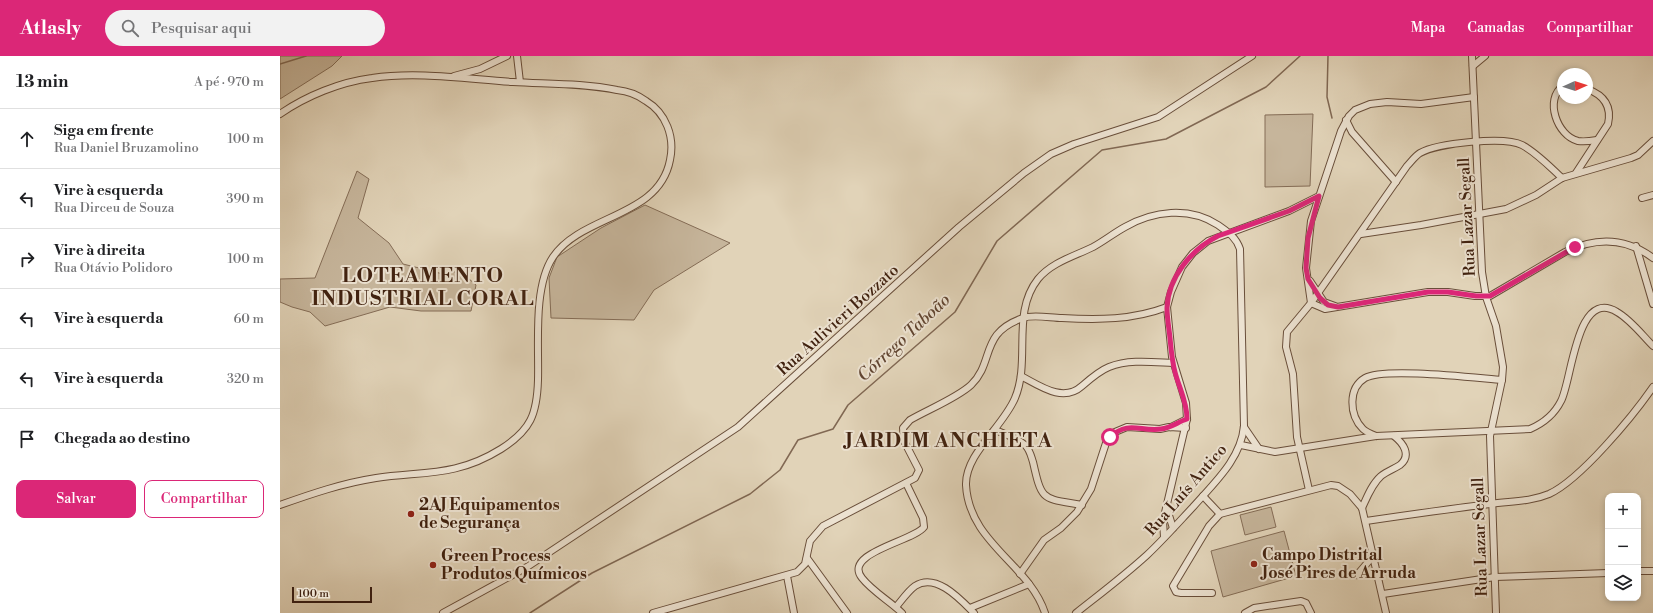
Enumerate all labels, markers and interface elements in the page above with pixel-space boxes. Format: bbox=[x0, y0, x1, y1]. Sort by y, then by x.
search box bbox=[105, 10, 385, 46]
text: Atlasly bbox=[20, 16, 81, 40]
icon: search bbox=[119, 17, 141, 39]
text: Pesquisar aqui bbox=[151, 19, 252, 38]
text: Mapa bbox=[1411, 19, 1445, 37]
text: Camadas bbox=[1467, 19, 1524, 37]
text: Compartilhar bbox=[1546, 19, 1633, 37]
north arrow bbox=[1557, 68, 1593, 104]
text: 13 min bbox=[16, 71, 68, 93]
text: A pé · 970 m bbox=[194, 74, 264, 90]
text: Siga em frente bbox=[54, 121, 154, 140]
icon: ahead bbox=[16, 128, 38, 150]
text: 100 m bbox=[228, 131, 264, 147]
text: Rua Daniel Bruzamolino bbox=[54, 140, 199, 156]
street label: Rua Lazar Segall bbox=[1454, 157, 1480, 277]
text: Vire à esquerda bbox=[54, 181, 163, 200]
icon: left bbox=[16, 188, 38, 210]
text: 390 m bbox=[226, 191, 264, 207]
text: Rua Dirceu de Souza bbox=[54, 200, 174, 216]
route end bbox=[1566, 238, 1584, 256]
text: Vire à direita bbox=[54, 241, 145, 260]
icon: right bbox=[16, 248, 38, 270]
text: 100 m bbox=[228, 251, 264, 267]
text: Rua Otávio Polidoro bbox=[54, 260, 173, 276]
street label: Rua Aulivieri Bozzato bbox=[773, 260, 903, 380]
district label: LOTEAMENTO INDUSTRIAL CORAL bbox=[312, 264, 535, 312]
water label: Córrego Taboão bbox=[853, 289, 955, 387]
icon: left bbox=[16, 308, 38, 330]
text: Vire à esquerda bbox=[54, 309, 163, 328]
text: 60 m bbox=[233, 311, 264, 327]
icon: left bbox=[16, 368, 38, 390]
text: Vire à esquerda bbox=[54, 369, 163, 388]
text: 320 m bbox=[227, 371, 264, 387]
icon: arrive bbox=[16, 428, 38, 450]
route start bbox=[1101, 428, 1119, 446]
text: Chegada ao destino bbox=[54, 429, 190, 448]
district label: JARDIM ANCHIETA bbox=[842, 429, 1053, 454]
street label: Rua Luís Antico bbox=[1141, 440, 1231, 540]
street label: Rua Lazar Segall bbox=[1468, 477, 1492, 597]
button: Salvar bbox=[16, 480, 136, 518]
button: Compartilhar bbox=[144, 480, 264, 518]
map controls bbox=[1605, 493, 1641, 601]
button: + bbox=[1605, 493, 1641, 529]
place label: 2AJ Equipamentos de Segurança bbox=[419, 495, 560, 533]
marker: 2AJ Equipamentos de Segurança bbox=[406, 509, 416, 519]
button: − bbox=[1605, 529, 1641, 565]
place label: Campo Distrital José Pires de Arruda bbox=[1260, 545, 1416, 583]
place label: Green Process Produtos Químicos bbox=[441, 546, 587, 584]
marker: Campo Distrital José Pires de Arruda bbox=[1249, 559, 1259, 569]
marker: Green Process Produtos Químicos bbox=[428, 560, 438, 570]
button: layers bbox=[1605, 565, 1641, 601]
scale bar bbox=[292, 585, 372, 604]
text: 100 m bbox=[298, 587, 329, 601]

